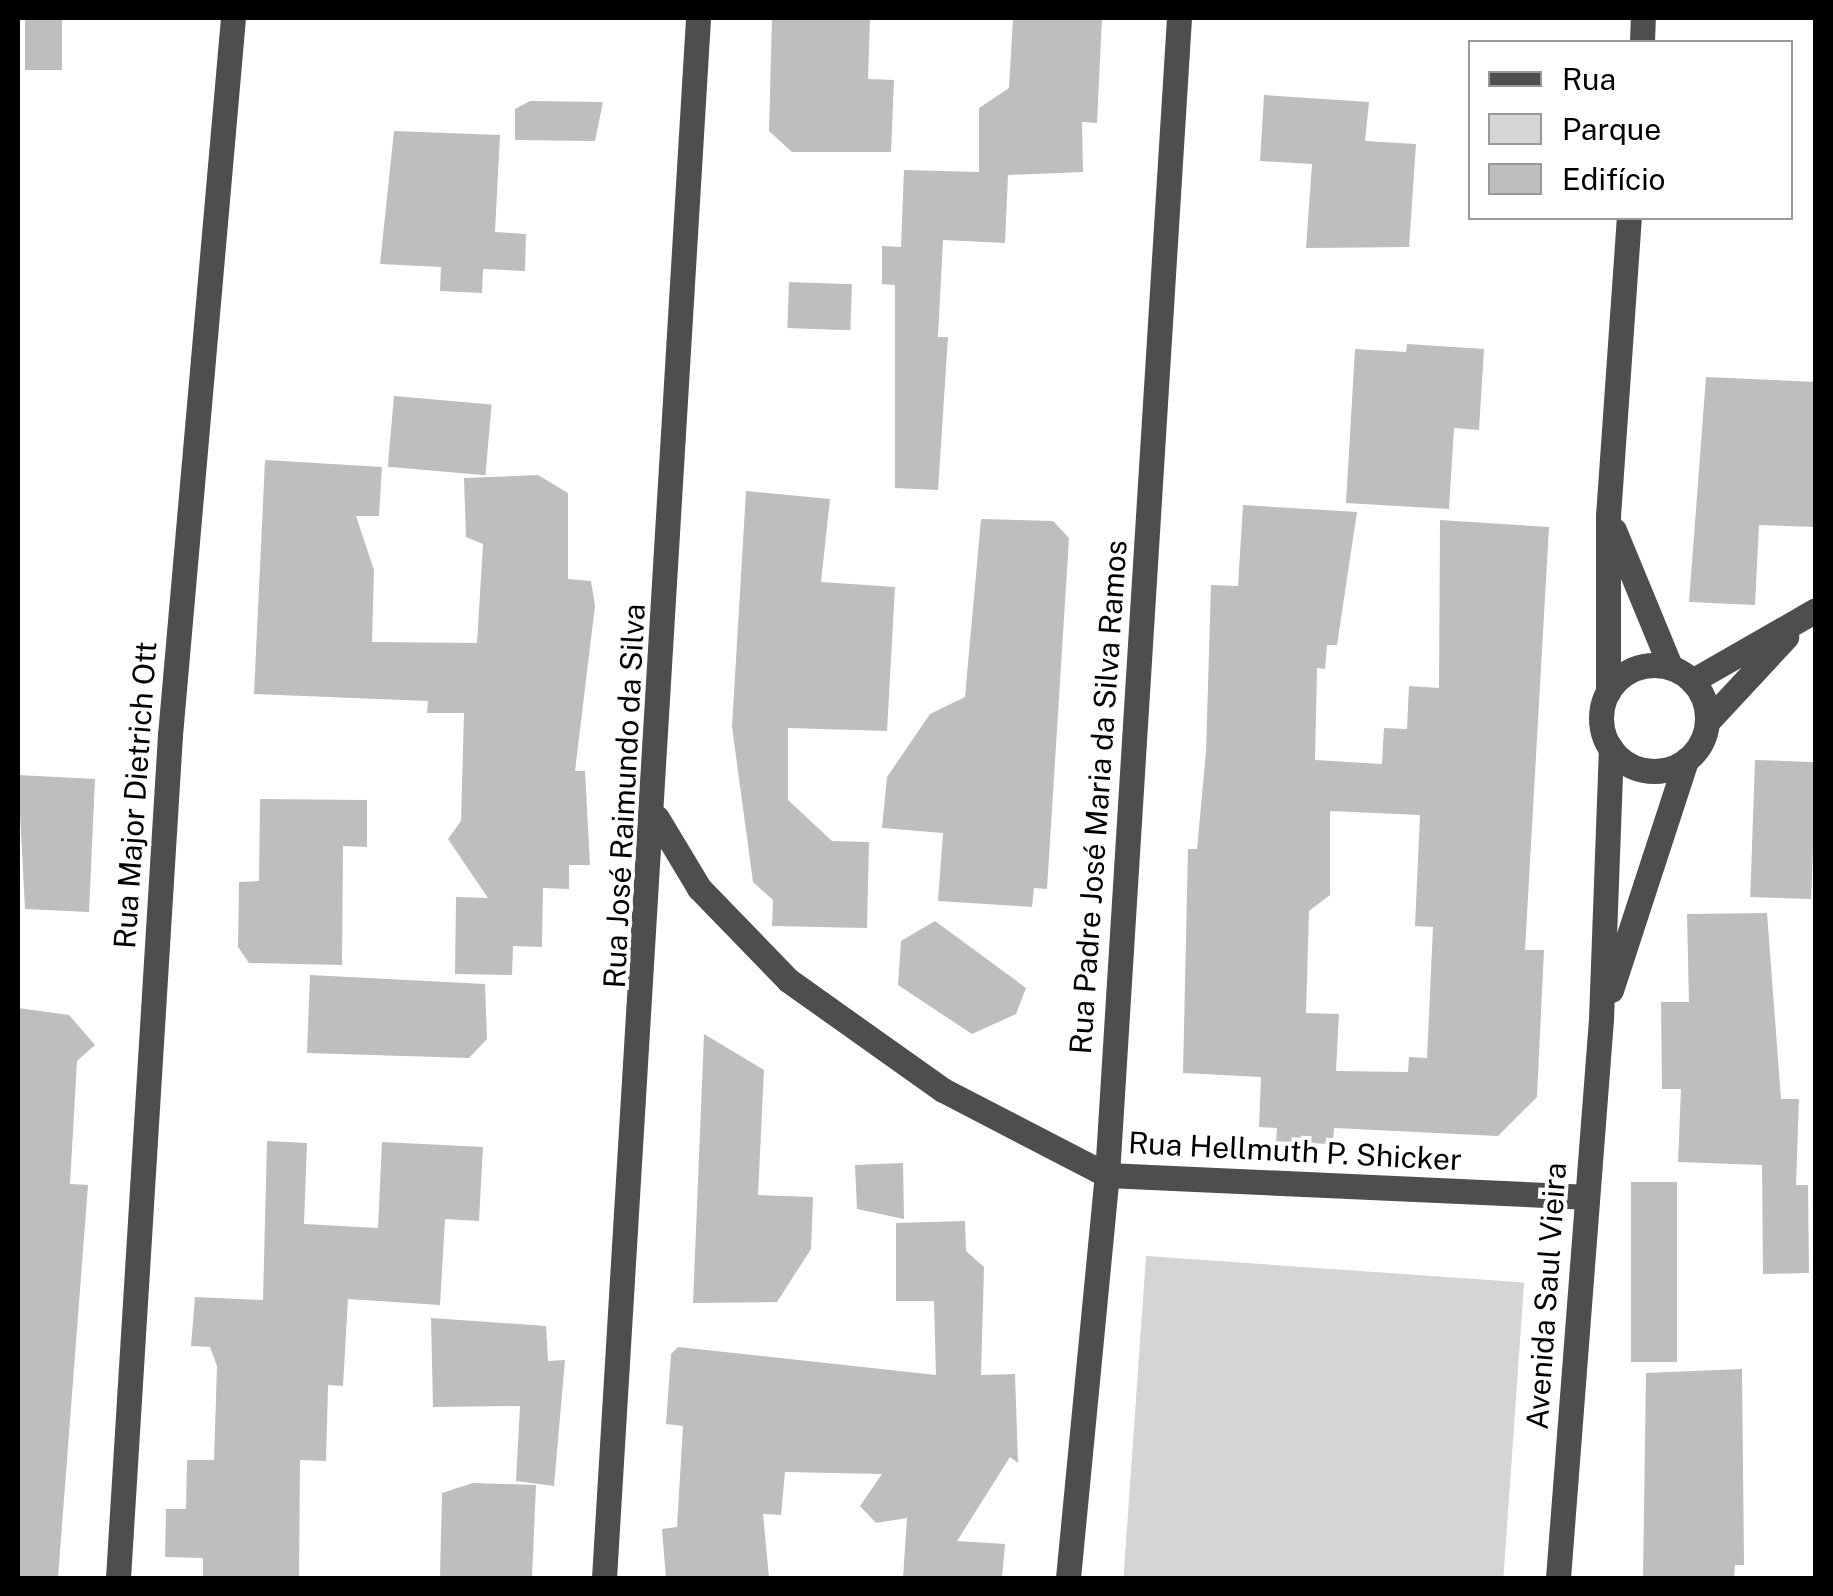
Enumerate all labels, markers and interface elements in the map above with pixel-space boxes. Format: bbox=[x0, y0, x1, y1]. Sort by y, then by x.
legend bbox=[1468, 40, 1793, 220]
text: Rua bbox=[1562, 61, 1616, 97]
text: Parque bbox=[1562, 111, 1661, 147]
text: Edifício bbox=[1562, 161, 1666, 197]
street label: Rua Padre José Maria da Silva Ramos bbox=[1062, 538, 1134, 1056]
street label: Rua José Raimundo da Silva bbox=[596, 602, 652, 990]
street label: Rua Major Dietrich Ott bbox=[106, 640, 164, 950]
street label: Rua Hellmuth P. Shicker bbox=[1127, 1124, 1463, 1178]
street label: Avenida Saul Vieira bbox=[1519, 1161, 1573, 1431]

